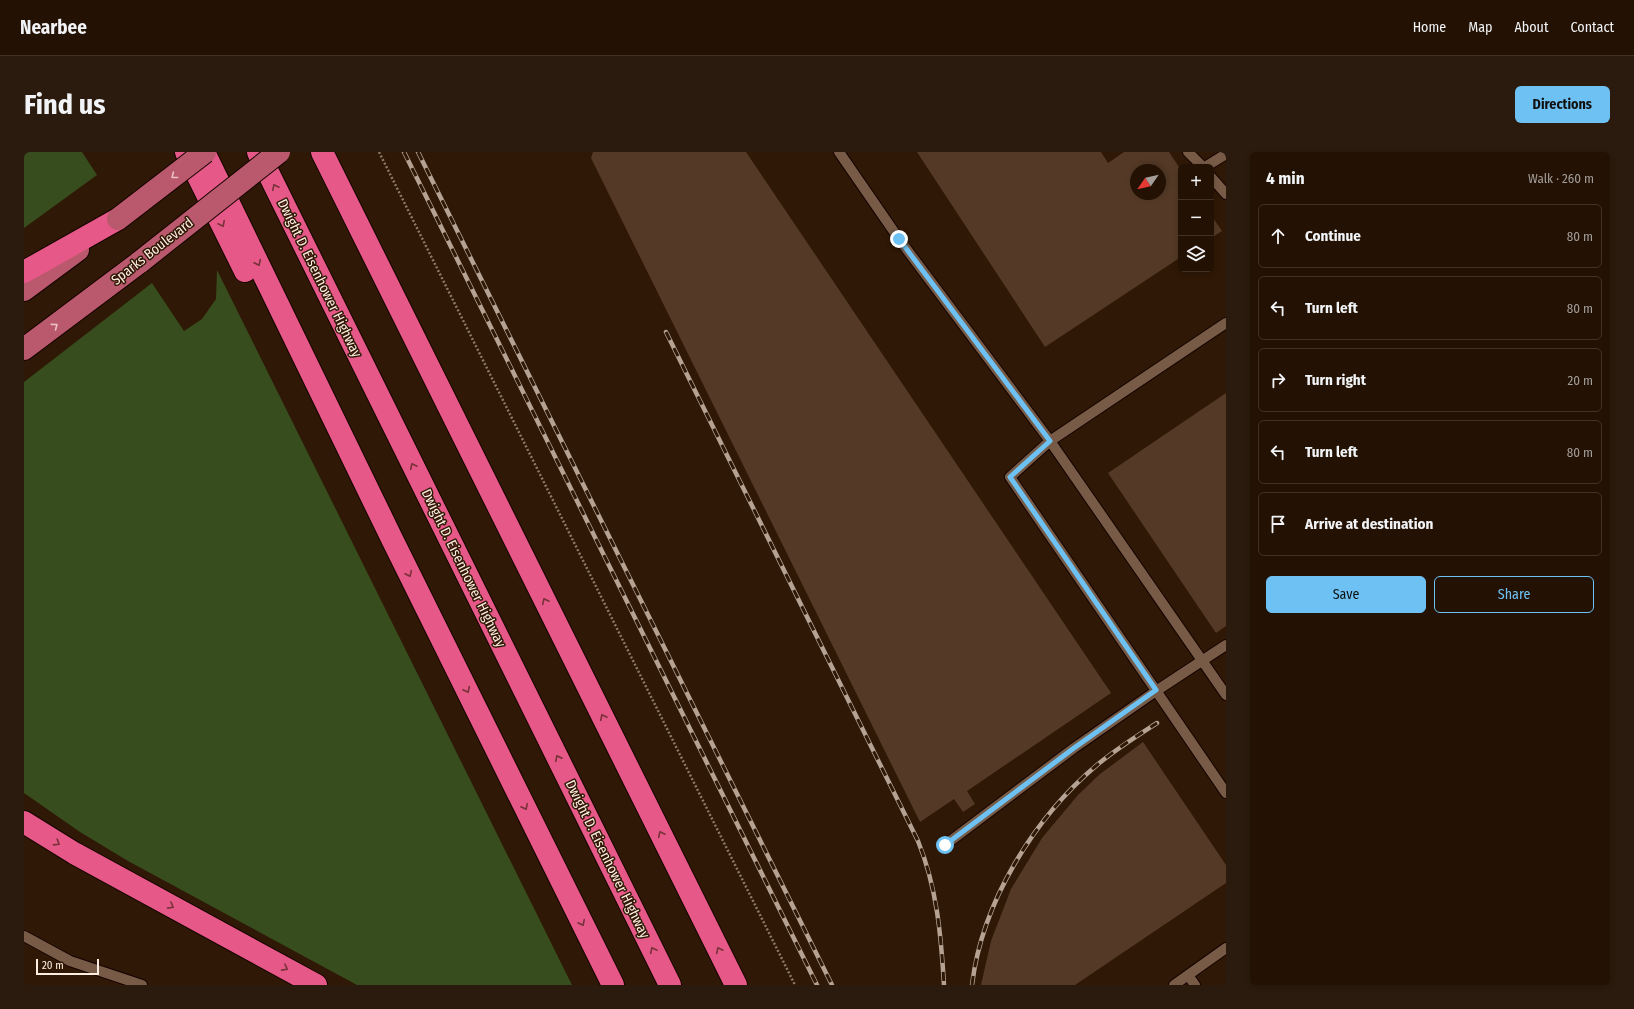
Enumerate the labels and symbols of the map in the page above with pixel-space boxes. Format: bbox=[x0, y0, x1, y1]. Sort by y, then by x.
north arrow bbox=[1130, 164, 1166, 200]
one-way arrow bbox=[172, 171, 179, 178]
one-way arrow bbox=[272, 183, 280, 191]
street label: Dwight D. Eisenhower Highway bbox=[274, 196, 366, 361]
street label: Sparks Boulevard bbox=[108, 214, 197, 289]
one-way arrow bbox=[217, 220, 225, 228]
route end bbox=[890, 230, 908, 248]
one-way arrow bbox=[253, 258, 261, 266]
one-way arrow bbox=[51, 323, 58, 330]
one-way arrow bbox=[410, 463, 418, 471]
street label: Dwight D. Eisenhower Highway bbox=[418, 486, 510, 651]
one-way arrow bbox=[404, 570, 412, 577]
one-way arrow bbox=[542, 598, 550, 605]
one-way arrow bbox=[462, 686, 470, 694]
one-way arrow bbox=[600, 714, 608, 722]
one-way arrow bbox=[555, 755, 563, 762]
street label: Dwight D. Eisenhower Highway bbox=[562, 777, 654, 942]
one-way arrow bbox=[520, 803, 528, 810]
one-way arrow bbox=[658, 830, 666, 838]
route start bbox=[936, 836, 954, 854]
one-way arrow bbox=[53, 838, 60, 845]
one-way arrow bbox=[167, 901, 174, 909]
one-way arrow bbox=[578, 919, 585, 927]
one-way arrow bbox=[650, 947, 658, 954]
one-way arrow bbox=[716, 947, 724, 954]
scale bar bbox=[36, 957, 99, 976]
one-way arrow bbox=[281, 964, 288, 971]

